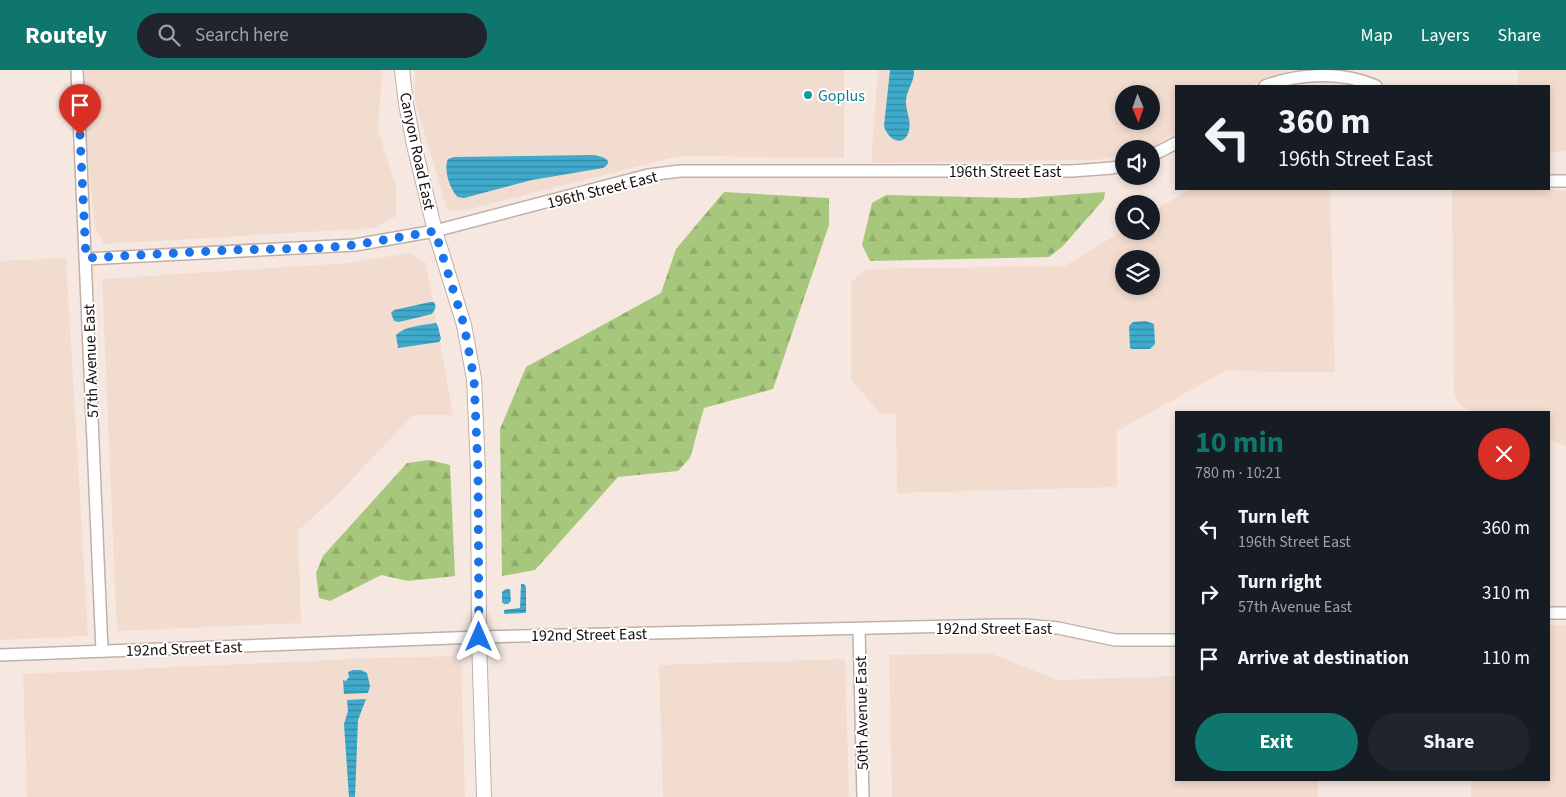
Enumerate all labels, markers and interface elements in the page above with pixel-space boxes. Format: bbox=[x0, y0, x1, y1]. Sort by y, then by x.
search box bbox=[137, 13, 487, 58]
text: Routely bbox=[25, 18, 107, 53]
icon: search bbox=[155, 21, 183, 49]
text: Search here bbox=[195, 22, 289, 49]
text: Map bbox=[1361, 23, 1393, 48]
text: Layers bbox=[1421, 23, 1470, 48]
text: Share bbox=[1498, 23, 1541, 48]
pin bbox=[59, 84, 101, 135]
place label: Goplus bbox=[818, 85, 865, 107]
north arrow bbox=[1115, 85, 1160, 130]
map controls bbox=[1115, 85, 1160, 295]
marker: Goplus bbox=[802, 89, 814, 101]
street label: Canyon Road East bbox=[394, 90, 440, 213]
icon: arrive bbox=[66, 91, 94, 119]
text: 360 m bbox=[1278, 97, 1370, 147]
icon: left bbox=[1195, 105, 1260, 170]
button: sound bbox=[1115, 140, 1160, 185]
text: 196th Street East bbox=[1278, 143, 1433, 175]
street label: 196th Street East bbox=[949, 161, 1062, 183]
street label: 196th Street East bbox=[545, 166, 660, 214]
button: search bbox=[1115, 195, 1160, 240]
button: layers bbox=[1115, 250, 1160, 295]
street label: 57th Avenue East bbox=[78, 303, 104, 418]
text: 10 min bbox=[1195, 421, 1284, 464]
button: close bbox=[1478, 428, 1530, 480]
text: 780 m · 10:21 bbox=[1195, 462, 1282, 484]
text: Turn left bbox=[1238, 504, 1309, 531]
icon: left bbox=[1195, 515, 1223, 543]
text: 360 m bbox=[1482, 515, 1530, 542]
text: 196th Street East bbox=[1238, 531, 1351, 553]
text: Turn right bbox=[1238, 569, 1322, 596]
icon: right bbox=[1195, 580, 1223, 608]
text: 310 m bbox=[1482, 580, 1530, 607]
text: 57th Avenue East bbox=[1238, 596, 1352, 618]
position arrow bbox=[452, 610, 504, 662]
street label: 192nd Street East bbox=[936, 618, 1053, 640]
street label: 192nd Street East bbox=[531, 623, 648, 647]
street label: 192nd Street East bbox=[126, 636, 243, 662]
icon: arrive bbox=[1195, 645, 1223, 673]
text: Arrive at destination bbox=[1238, 645, 1409, 672]
text: 110 m bbox=[1482, 645, 1530, 672]
street label: 50th Avenue East bbox=[850, 655, 874, 770]
button: Exit bbox=[1195, 713, 1358, 771]
button: Share bbox=[1368, 713, 1530, 771]

